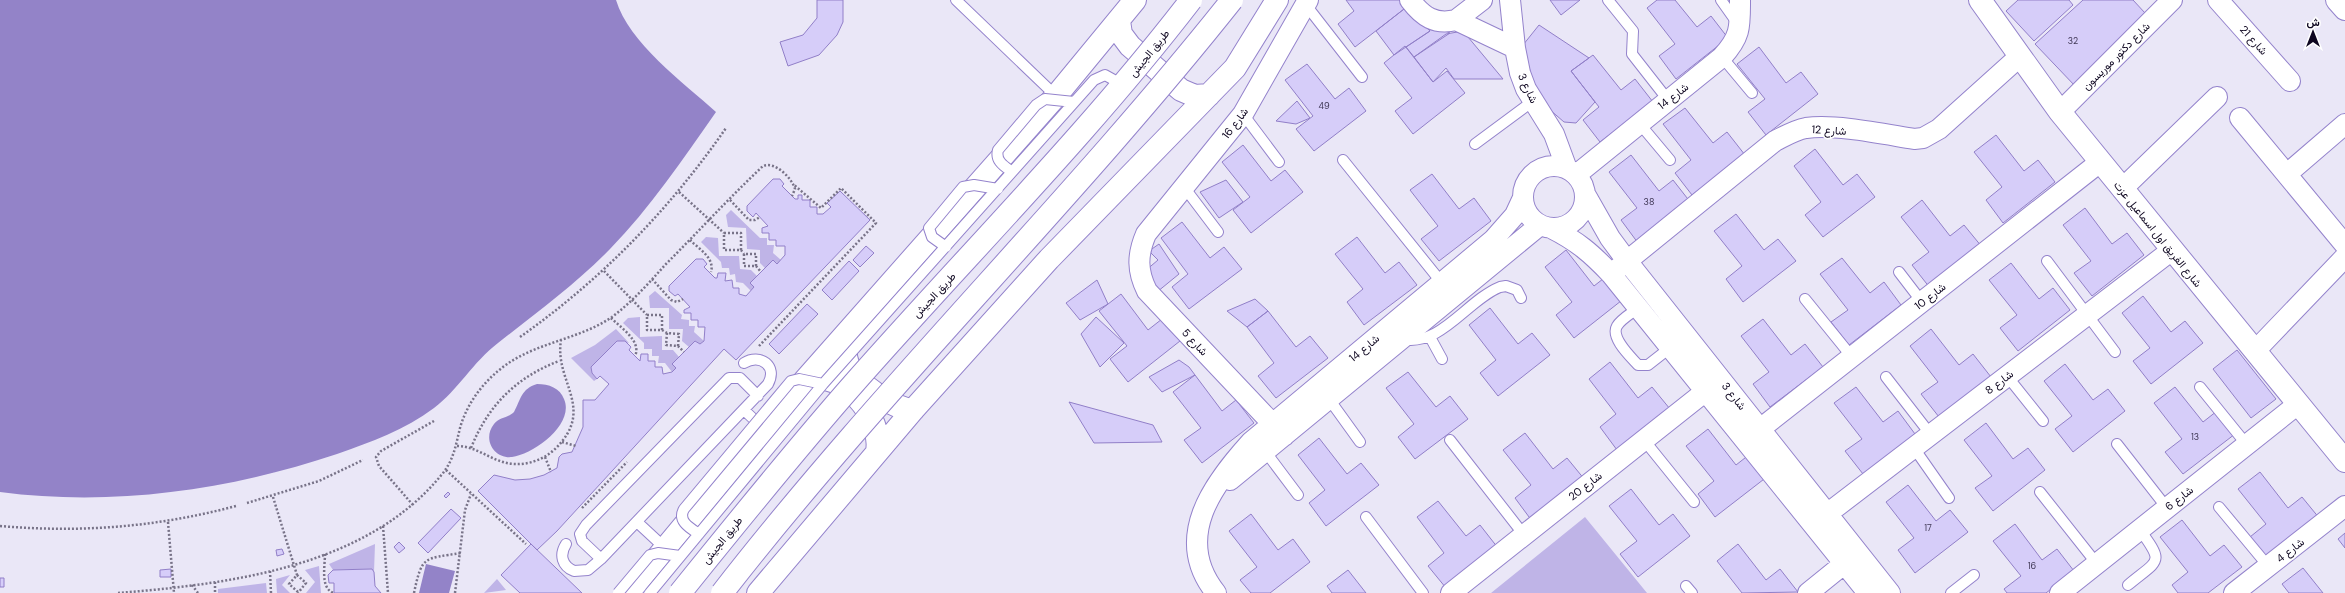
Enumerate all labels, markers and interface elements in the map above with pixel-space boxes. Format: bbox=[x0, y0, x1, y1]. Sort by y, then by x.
north arrow bbox=[2293, 12, 2333, 52]
text: ش bbox=[2306, 15, 2320, 29]
street label: شارع دكتور موريسون bbox=[2079, 19, 2154, 94]
street label: شارع 21 bbox=[2236, 22, 2271, 59]
street label: طريق الجيش bbox=[1126, 26, 1172, 80]
house number: 32 bbox=[2068, 35, 2078, 47]
street label: شارع 3 bbox=[1514, 71, 1541, 106]
street label: شارع 14 bbox=[1655, 79, 1692, 113]
house number: 49 bbox=[1318, 100, 1330, 112]
street label: شارع 16 bbox=[1219, 104, 1252, 142]
street label: شارع 12 bbox=[1811, 122, 1847, 139]
street label: شارع الفريق اول اسماعيل عزت bbox=[2110, 178, 2205, 291]
house number: 38 bbox=[1644, 196, 1654, 208]
street label: طريق الجيش bbox=[909, 269, 959, 321]
street label: شارع 10 bbox=[1911, 279, 1949, 313]
street label: شارع 5 bbox=[1178, 326, 1211, 359]
street label: شارع 14 bbox=[1346, 331, 1383, 365]
street label: شارع 8 bbox=[1982, 367, 2017, 398]
street label: شارع 3 bbox=[1718, 379, 1749, 414]
house number: 13 bbox=[2191, 431, 2199, 443]
street label: شارع 20 bbox=[1565, 468, 1605, 504]
street label: شارع 6 bbox=[2162, 482, 2197, 514]
street label: طريق الجيش bbox=[699, 513, 745, 567]
house number: 17 bbox=[1924, 522, 1932, 534]
street label: شارع 4 bbox=[2273, 535, 2308, 566]
house number: 16 bbox=[2028, 560, 2037, 572]

